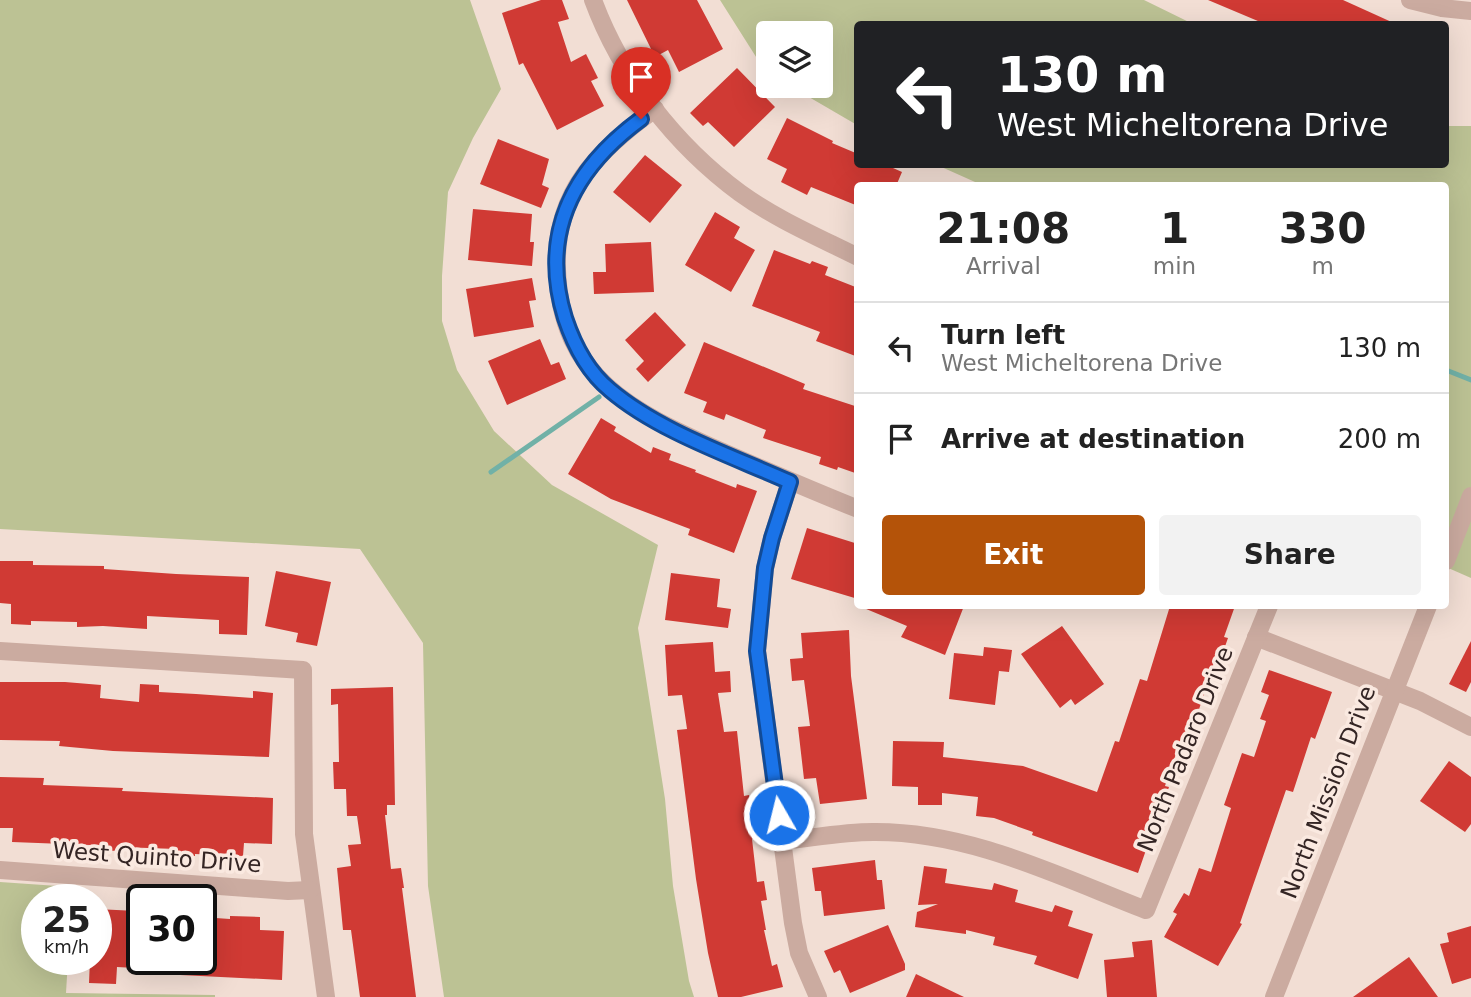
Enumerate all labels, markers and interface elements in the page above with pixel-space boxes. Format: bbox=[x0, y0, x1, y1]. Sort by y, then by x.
map controls bbox=[756, 21, 833, 98]
button: layers bbox=[756, 21, 833, 98]
pin bbox=[611, 47, 671, 119]
text: 130 m bbox=[997, 47, 1167, 104]
icon: left bbox=[882, 49, 973, 140]
icon: arrive bbox=[622, 58, 660, 96]
text: West Micheltorena Drive bbox=[997, 106, 1388, 144]
text: 21:08 bbox=[937, 204, 1070, 253]
text: 1 bbox=[1160, 204, 1189, 253]
text: 330 bbox=[1279, 204, 1366, 253]
text: Arrival bbox=[966, 253, 1041, 279]
text: min bbox=[1153, 253, 1196, 279]
text: m bbox=[1311, 253, 1334, 279]
text: Turn left bbox=[941, 320, 1065, 350]
icon: left bbox=[882, 329, 920, 367]
text: 130 m bbox=[1338, 333, 1421, 363]
text: West Micheltorena Drive bbox=[941, 350, 1222, 376]
icon: arrive bbox=[882, 420, 920, 458]
text: Arrive at destination bbox=[941, 424, 1245, 454]
text: 200 m bbox=[1338, 424, 1421, 454]
button: Exit bbox=[882, 515, 1145, 595]
button: Share bbox=[1159, 515, 1421, 595]
street label: North Padaro Drive bbox=[1132, 643, 1238, 855]
street label: North Mission Drive bbox=[1275, 682, 1381, 902]
position arrow bbox=[742, 778, 816, 852]
street label: West Quinto Drive bbox=[52, 837, 262, 877]
speed limit sign: 30 bbox=[126, 884, 217, 975]
text: 25 bbox=[42, 900, 91, 940]
text: km/h bbox=[44, 936, 89, 957]

